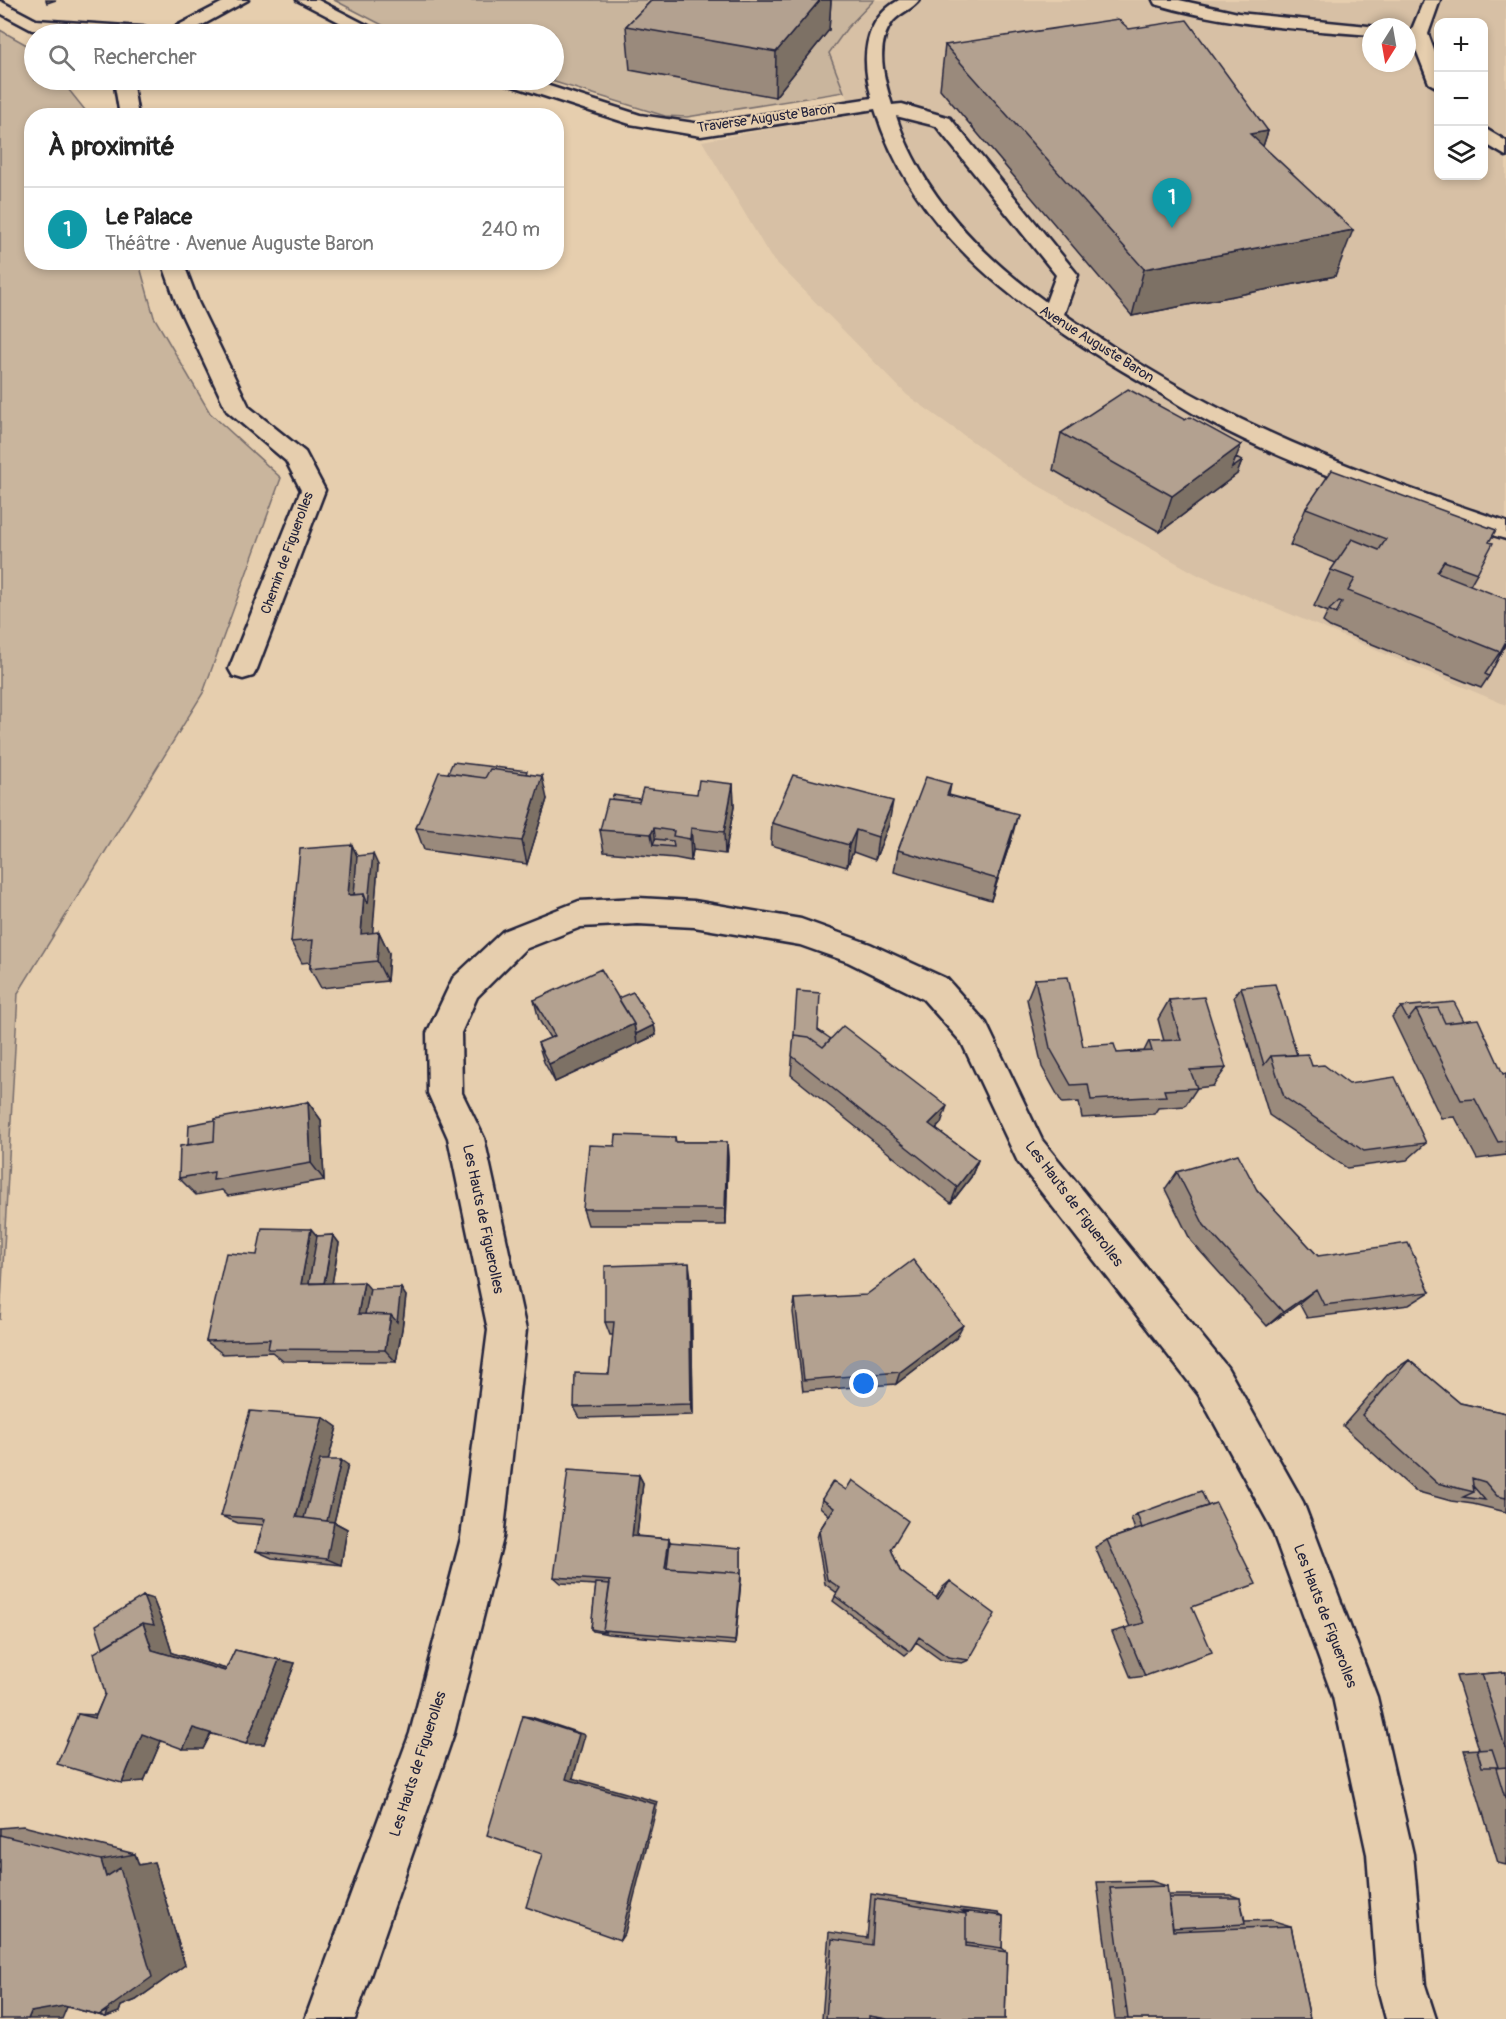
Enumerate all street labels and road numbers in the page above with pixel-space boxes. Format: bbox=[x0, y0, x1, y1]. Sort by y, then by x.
street label: Traverse Auguste Baron bbox=[696, 100, 836, 136]
street label: Avenue Auguste Baron bbox=[1037, 302, 1158, 386]
street label: Chemin de Figuerolles bbox=[257, 489, 317, 616]
street label: Les Hauts de Figuerolles bbox=[1021, 1137, 1128, 1271]
street label: Les Hauts de Figuerolles bbox=[458, 1143, 508, 1296]
street label: Les Hauts de Figuerolles bbox=[1289, 1542, 1361, 1691]
street label: Les Hauts de Figuerolles bbox=[385, 1688, 451, 1839]

